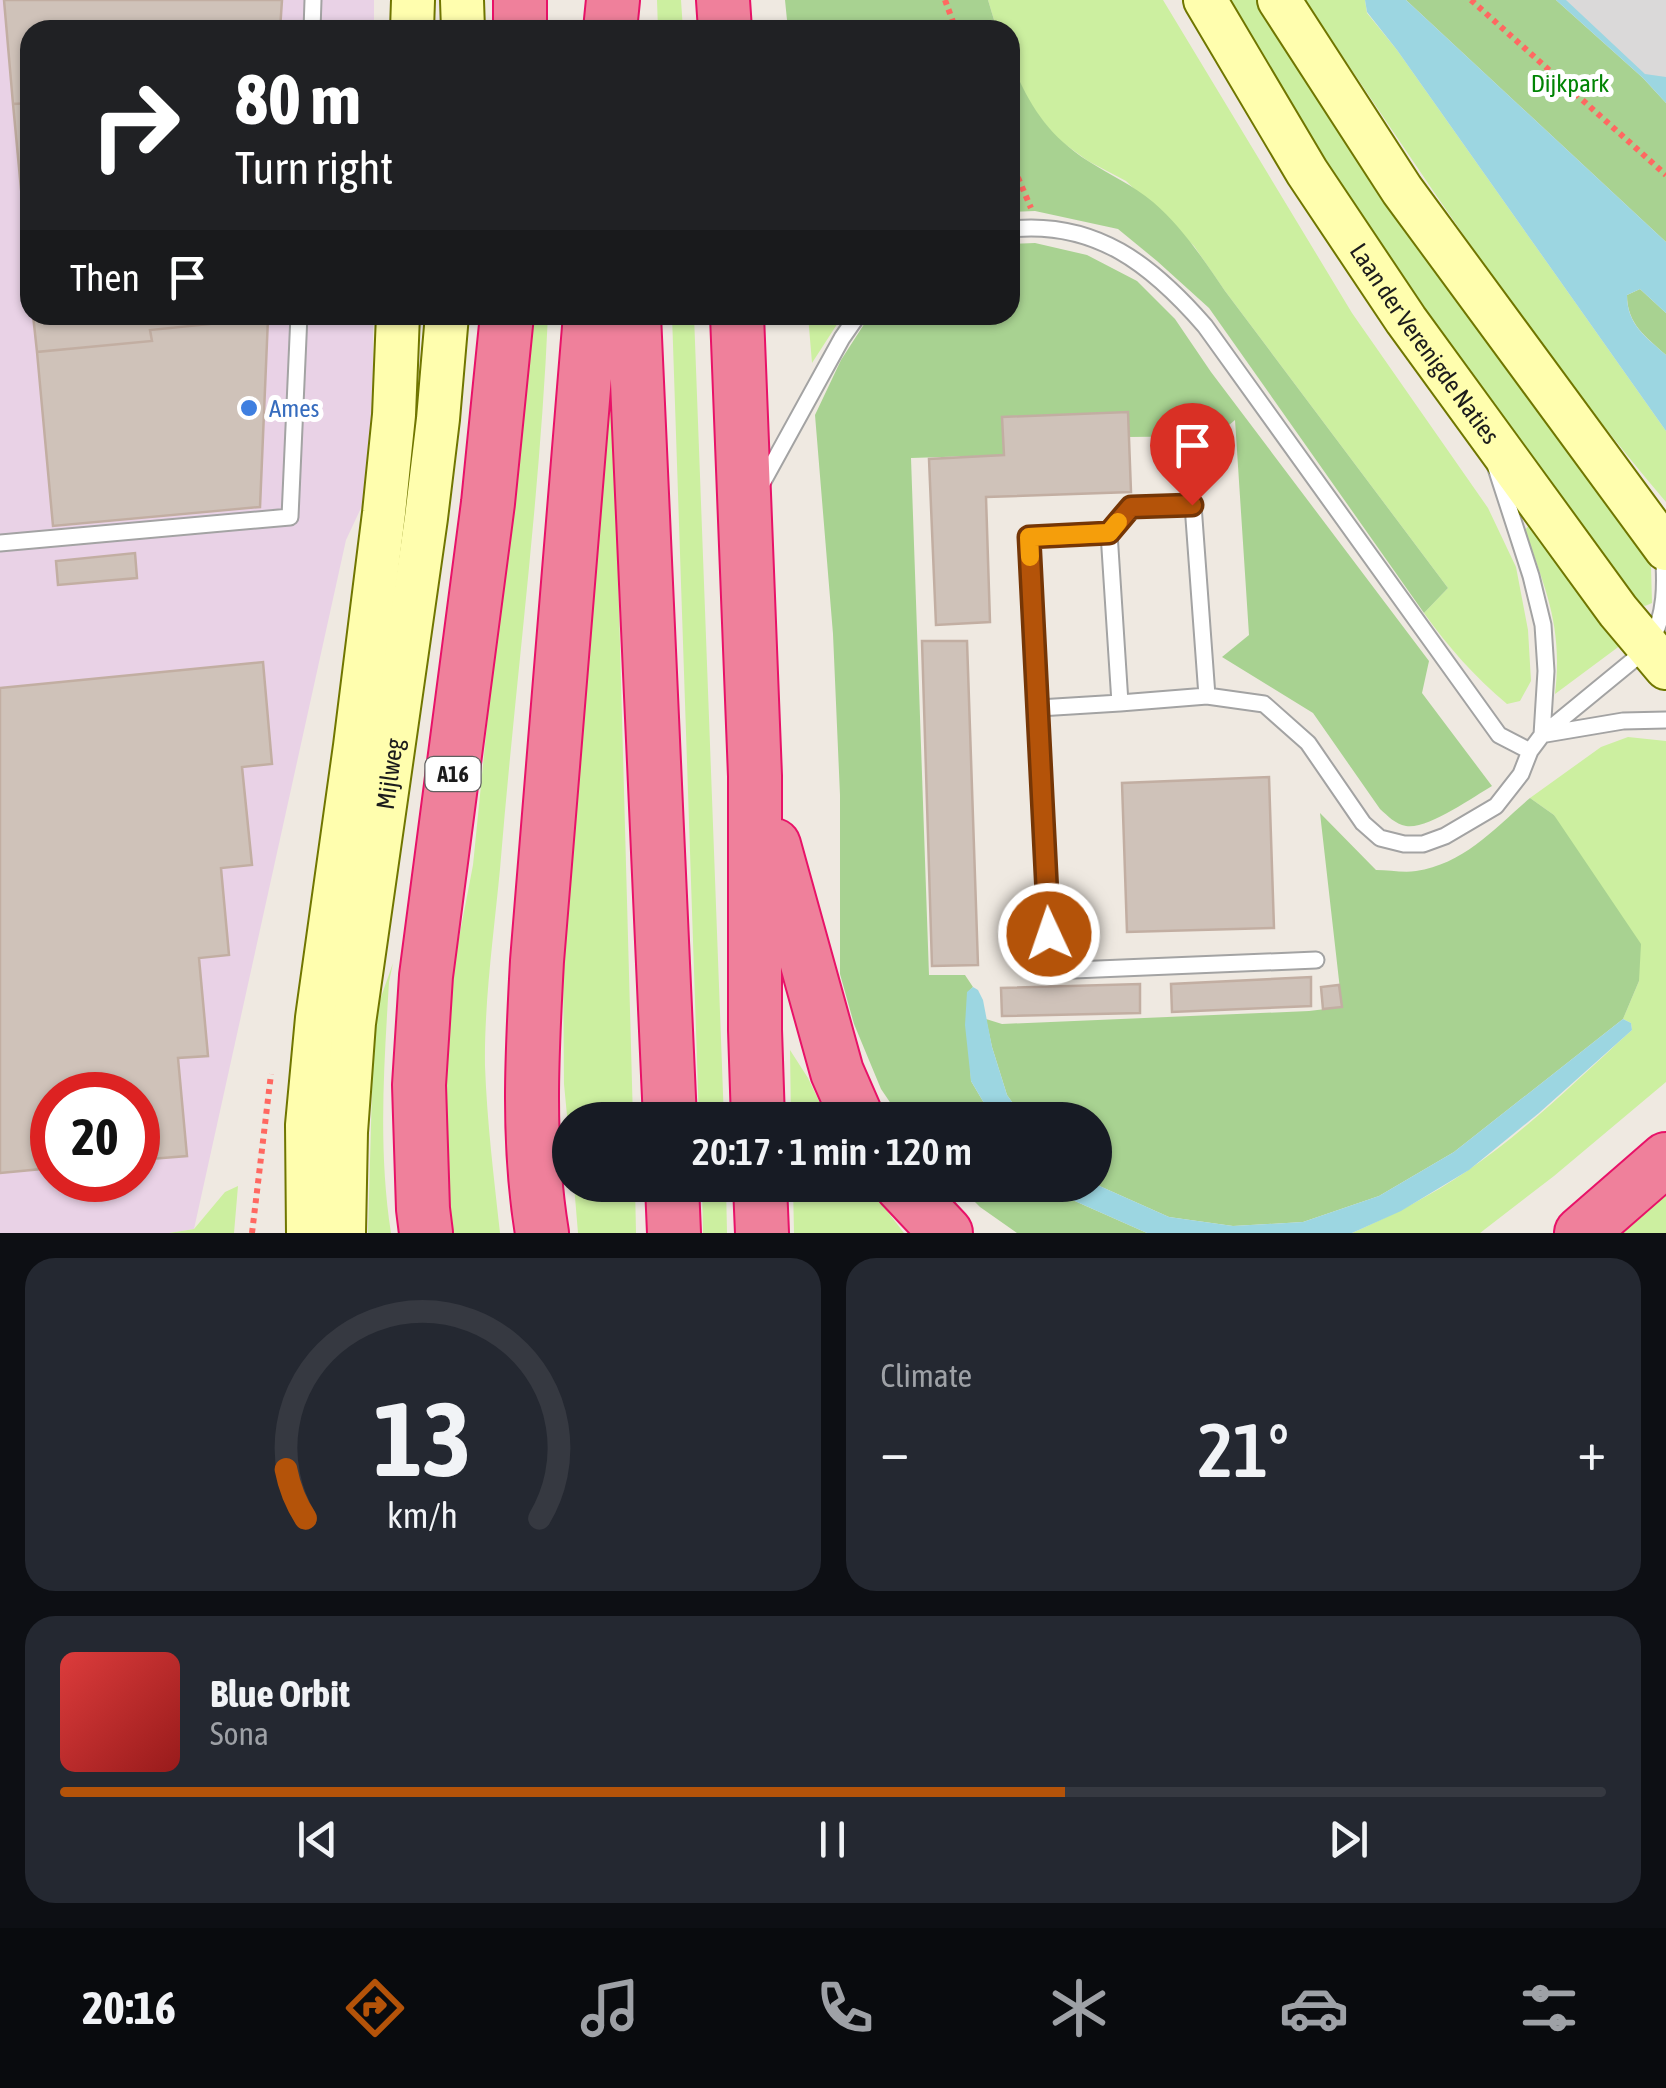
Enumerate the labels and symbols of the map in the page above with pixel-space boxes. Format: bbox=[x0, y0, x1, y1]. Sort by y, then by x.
park label: Dijkpark bbox=[1531, 69, 1609, 97]
street label: Laan der Verenigde Naties bbox=[1345, 238, 1505, 449]
place label: Ames bbox=[269, 394, 320, 422]
marker: Ames bbox=[238, 397, 260, 419]
pin bbox=[1150, 403, 1235, 506]
street label: Mijlweg bbox=[371, 736, 408, 811]
road number: A16 bbox=[426, 757, 480, 791]
position arrow bbox=[997, 882, 1101, 986]
speed limit sign: 20 bbox=[30, 1072, 160, 1202]

